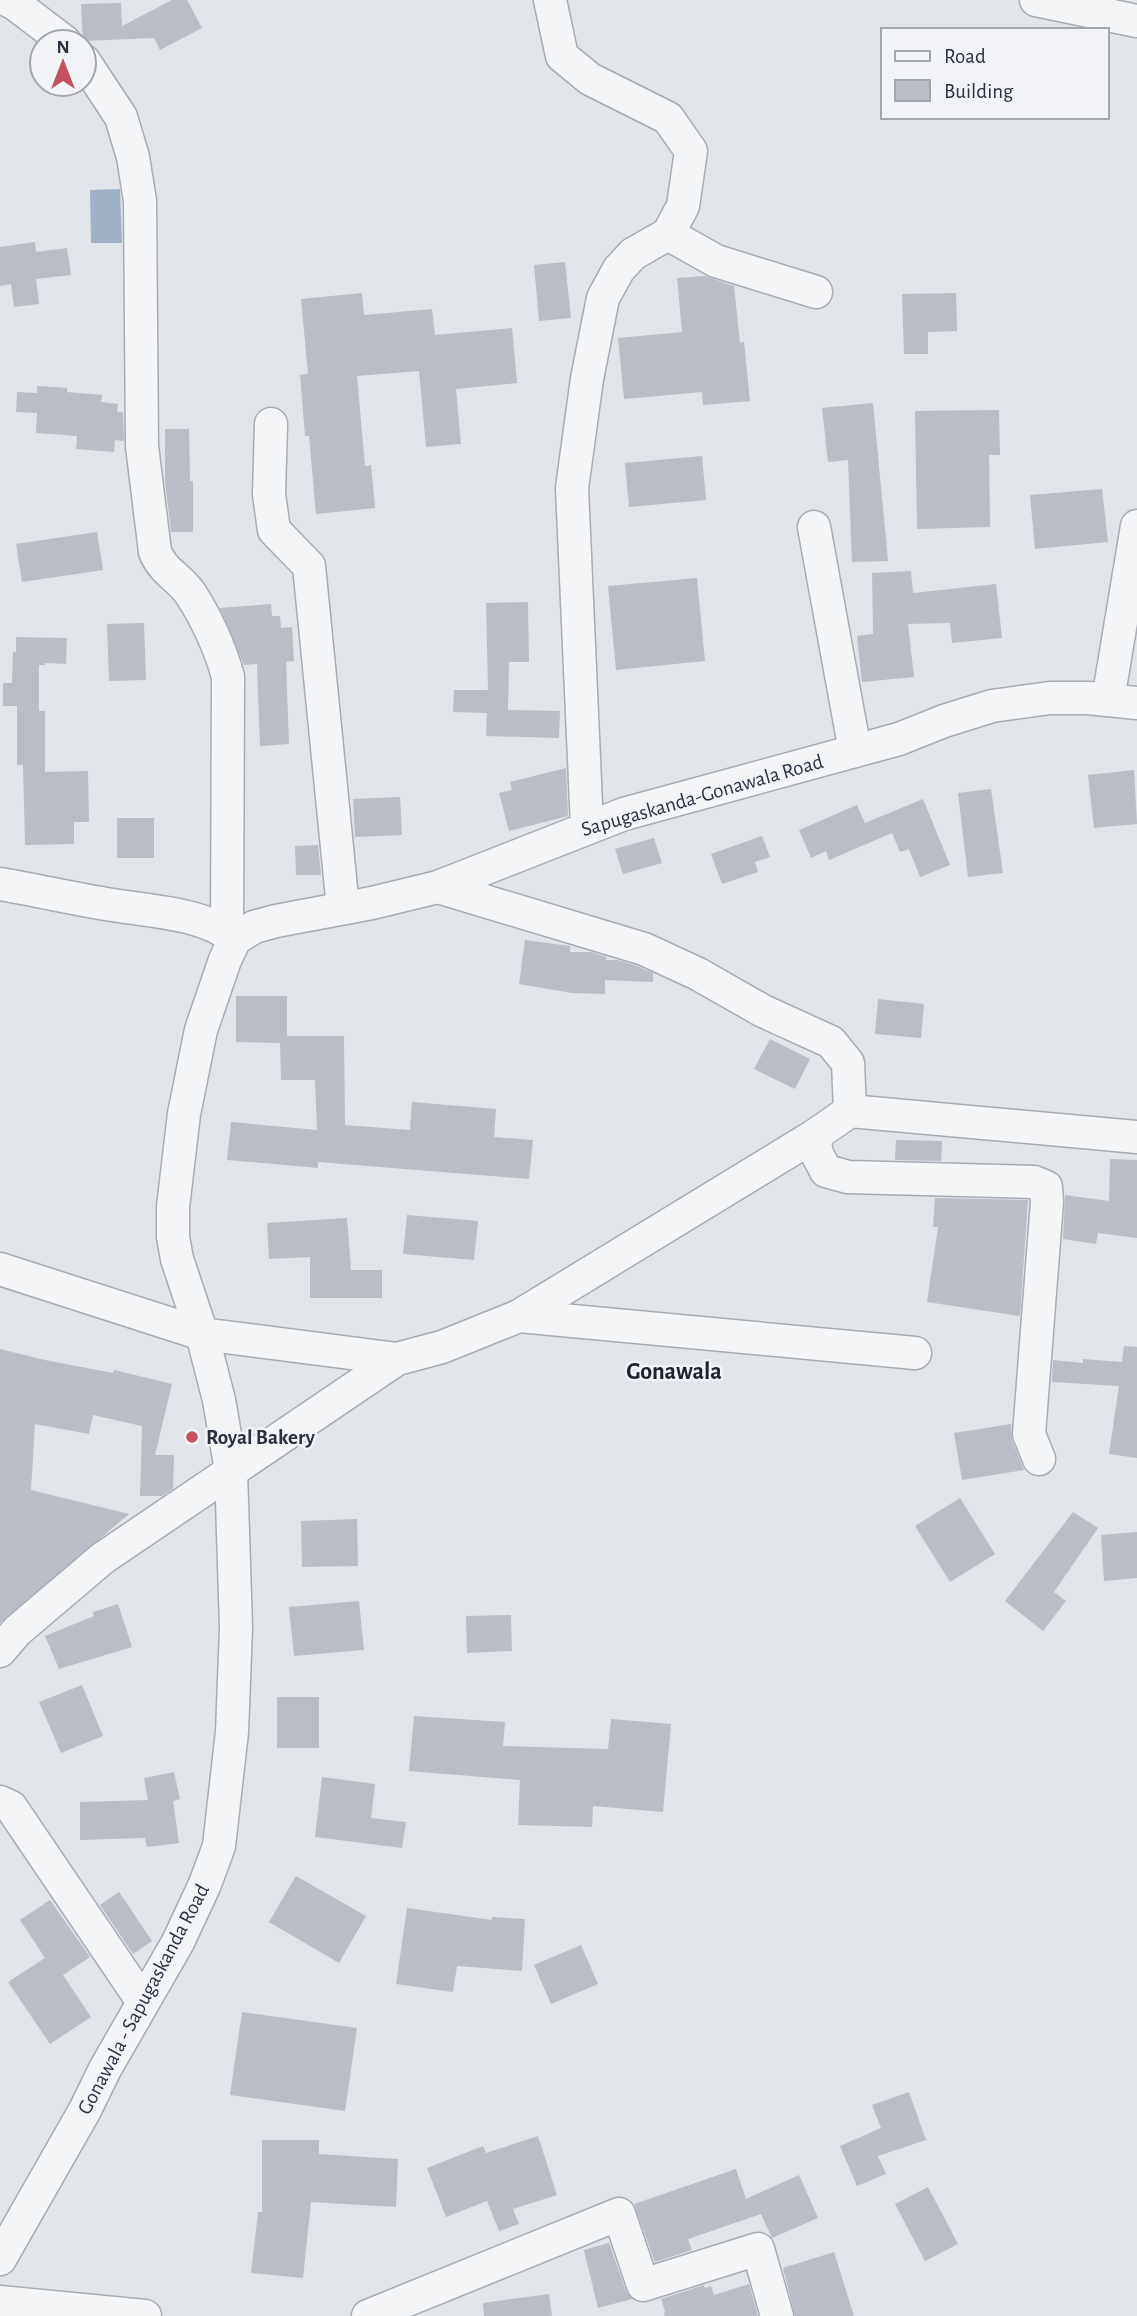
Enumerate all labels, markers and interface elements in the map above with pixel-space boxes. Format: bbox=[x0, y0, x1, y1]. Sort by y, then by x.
north arrow bbox=[28, 28, 98, 98]
legend bbox=[881, 28, 1109, 119]
text: N bbox=[56, 38, 70, 57]
text: Road bbox=[944, 46, 986, 67]
text: Building bbox=[944, 81, 1014, 102]
street label: Sapugaskanda-Gonawala Road bbox=[579, 751, 826, 840]
district label: Gonawala bbox=[626, 1360, 722, 1384]
place label: Royal Bakery bbox=[206, 1427, 315, 1448]
marker: Royal Bakery bbox=[184, 1429, 200, 1445]
street label: Gonawala - Sapugaskanda Road bbox=[74, 1880, 213, 2118]

